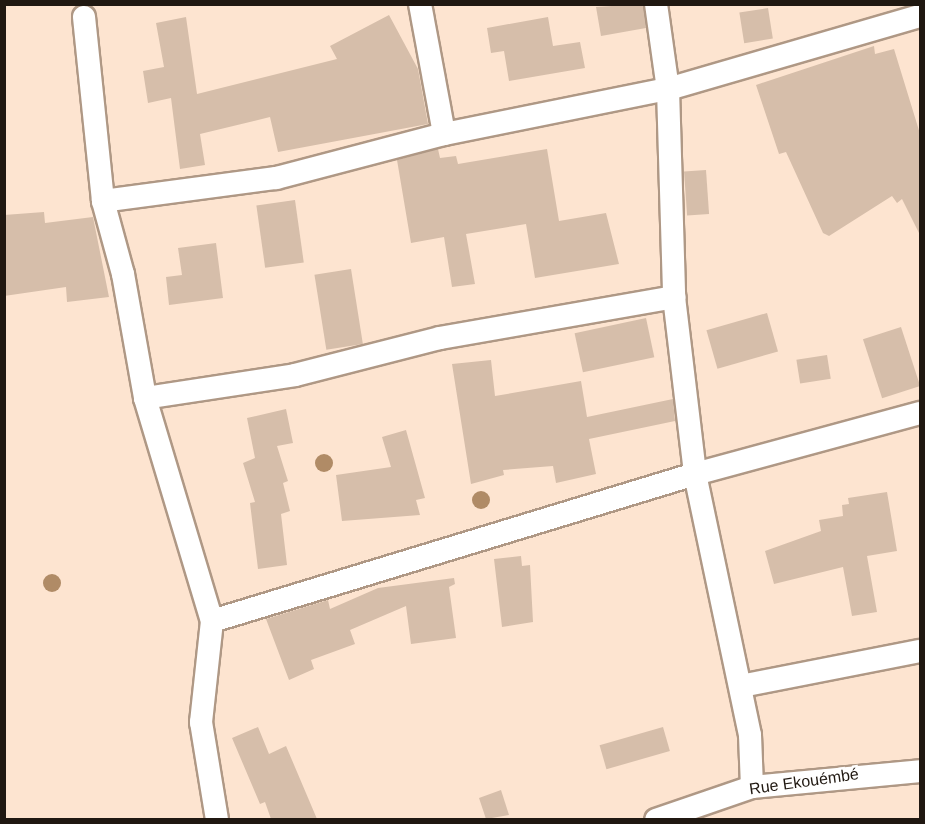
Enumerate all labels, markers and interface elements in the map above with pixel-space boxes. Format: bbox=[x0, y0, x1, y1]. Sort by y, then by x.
street label: Rue Ekouémbé bbox=[748, 765, 860, 799]

